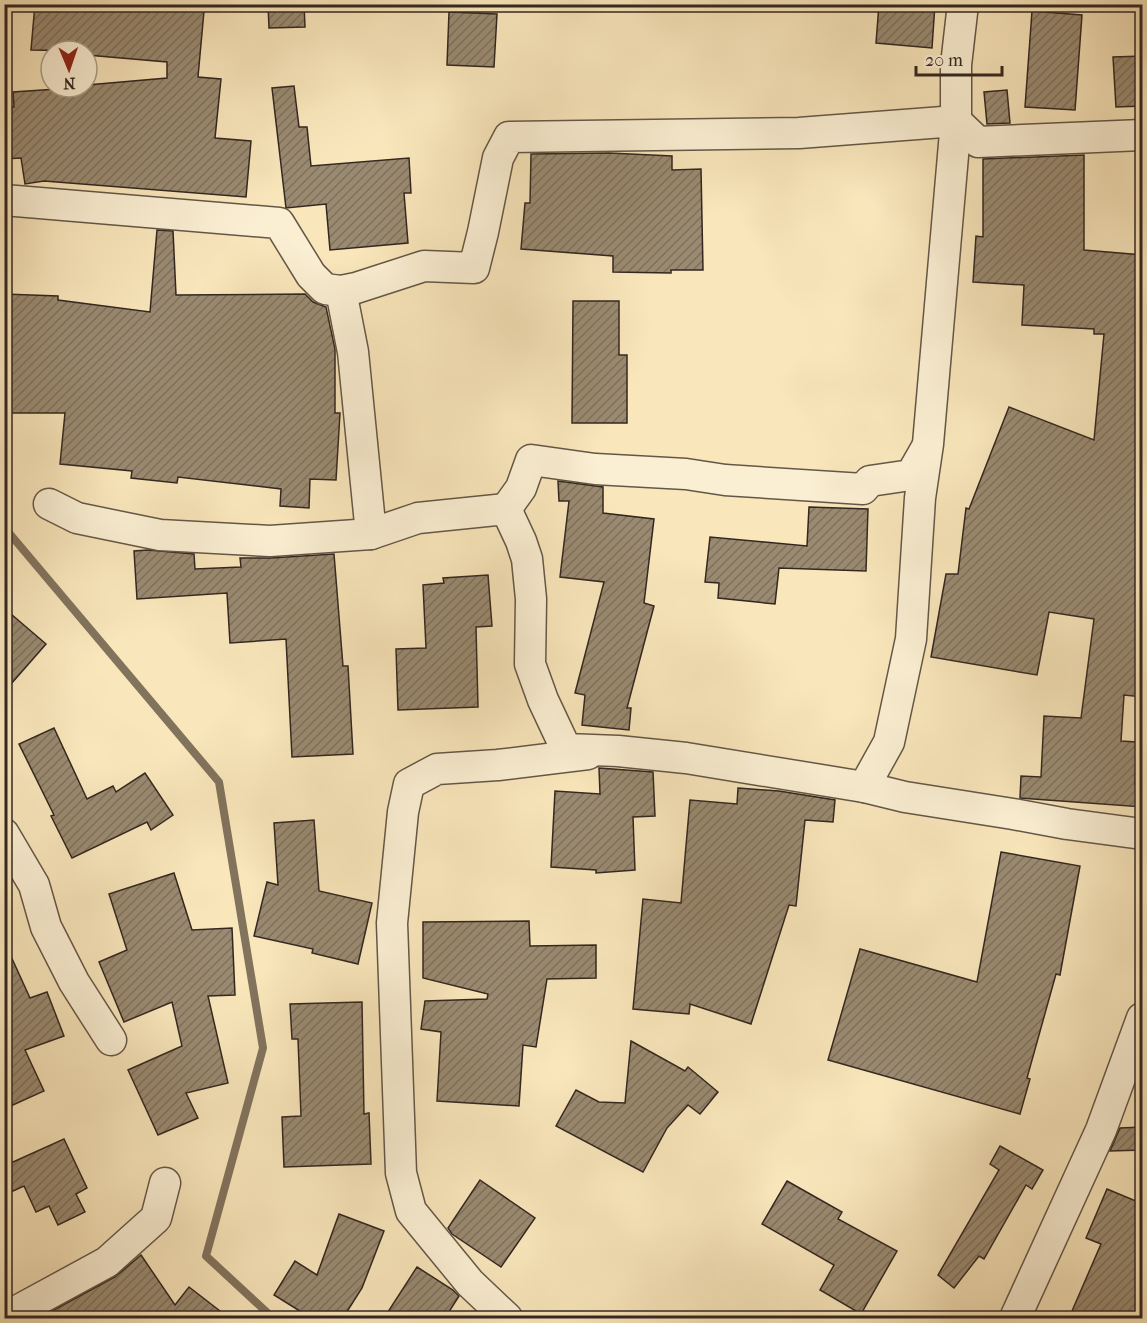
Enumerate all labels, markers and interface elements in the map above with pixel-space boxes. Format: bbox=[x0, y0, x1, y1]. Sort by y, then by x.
north arrow bbox=[39, 39, 99, 99]
scale bar bbox=[916, 39, 1002, 77]
text: 20 m bbox=[925, 50, 963, 71]
text: N bbox=[62, 74, 76, 93]

